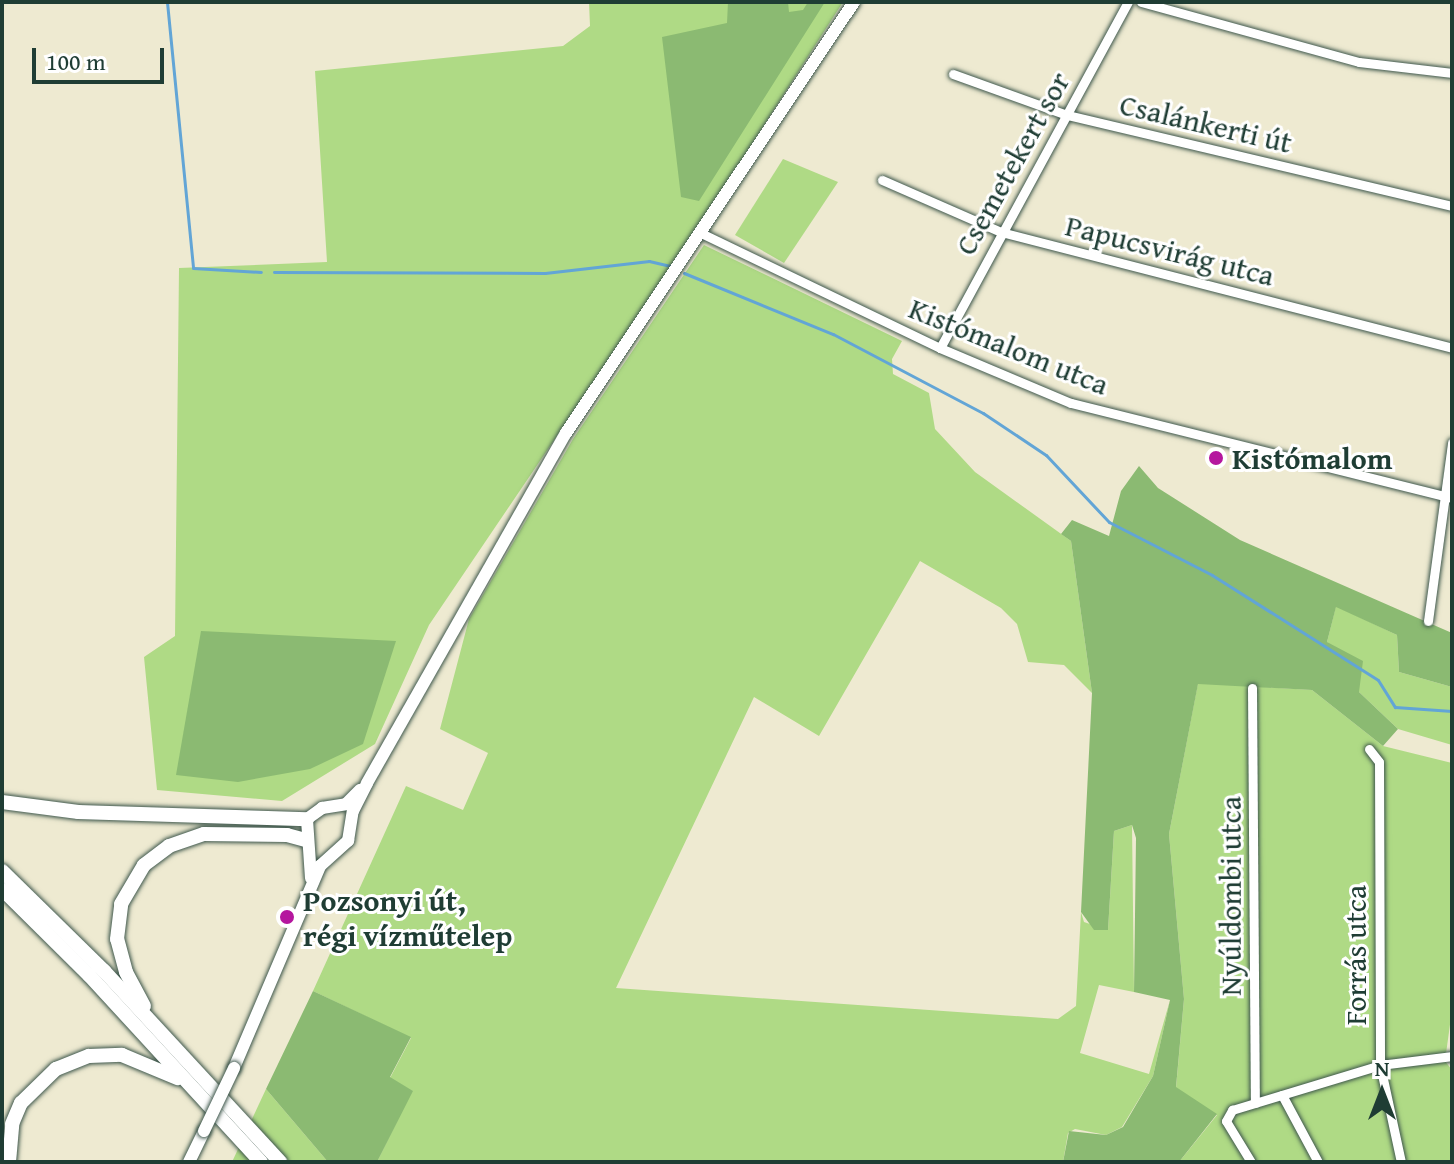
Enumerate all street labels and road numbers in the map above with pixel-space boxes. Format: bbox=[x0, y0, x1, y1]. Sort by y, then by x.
street label: Csemetekert sor bbox=[947, 65, 1077, 261]
street label: Csalánkerti út bbox=[1117, 86, 1295, 160]
street label: Papucsvirág utca bbox=[1062, 207, 1278, 293]
street label: Kistómalom utca bbox=[904, 290, 1114, 402]
street label: Nyúldombi utca bbox=[1212, 796, 1248, 996]
street label: Forrás utca bbox=[1337, 885, 1373, 1025]

